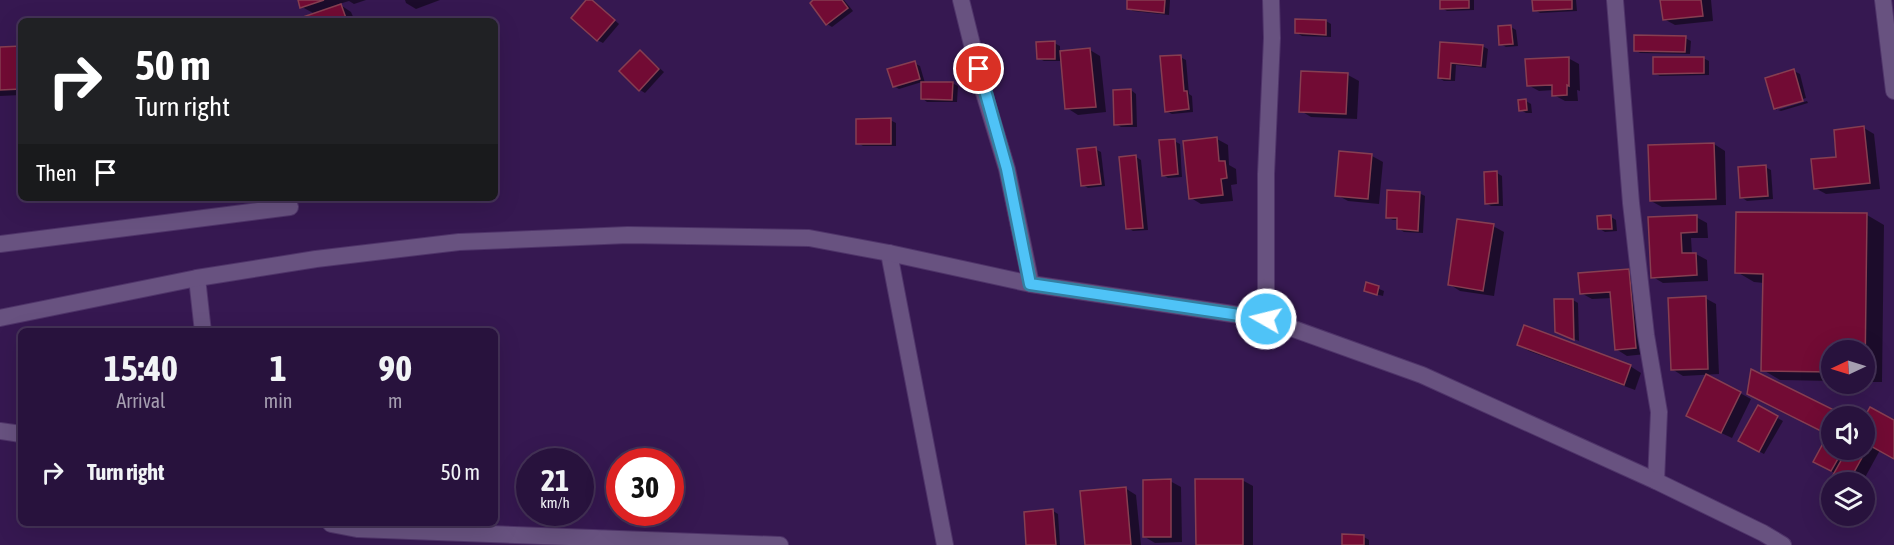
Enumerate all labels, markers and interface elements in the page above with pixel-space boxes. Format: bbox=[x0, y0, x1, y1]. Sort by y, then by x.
text: 50 m bbox=[135, 41, 210, 89]
icon: right bbox=[36, 42, 114, 120]
pin bbox=[953, 43, 1004, 94]
icon: arrive bbox=[962, 52, 995, 85]
text: Turn right bbox=[135, 91, 230, 122]
icon: arrive bbox=[89, 156, 122, 189]
text: Then bbox=[36, 160, 77, 186]
position arrow bbox=[1234, 287, 1298, 351]
north arrow bbox=[1821, 340, 1875, 394]
map controls bbox=[1821, 340, 1875, 526]
text: 15:40 bbox=[104, 347, 178, 389]
text: 1 bbox=[270, 347, 287, 389]
text: 90 bbox=[378, 347, 412, 389]
text: Arrival bbox=[116, 389, 165, 412]
text: min bbox=[264, 389, 292, 412]
text: m bbox=[388, 389, 402, 412]
button: sound bbox=[1821, 406, 1875, 460]
speed limit sign: 30 bbox=[606, 448, 684, 526]
icon: right bbox=[36, 456, 69, 489]
text: Turn right bbox=[87, 459, 164, 485]
text: 50 m bbox=[440, 459, 480, 485]
text: 21 bbox=[541, 463, 569, 497]
button: layers bbox=[1821, 472, 1875, 526]
text: km/h bbox=[540, 494, 570, 511]

